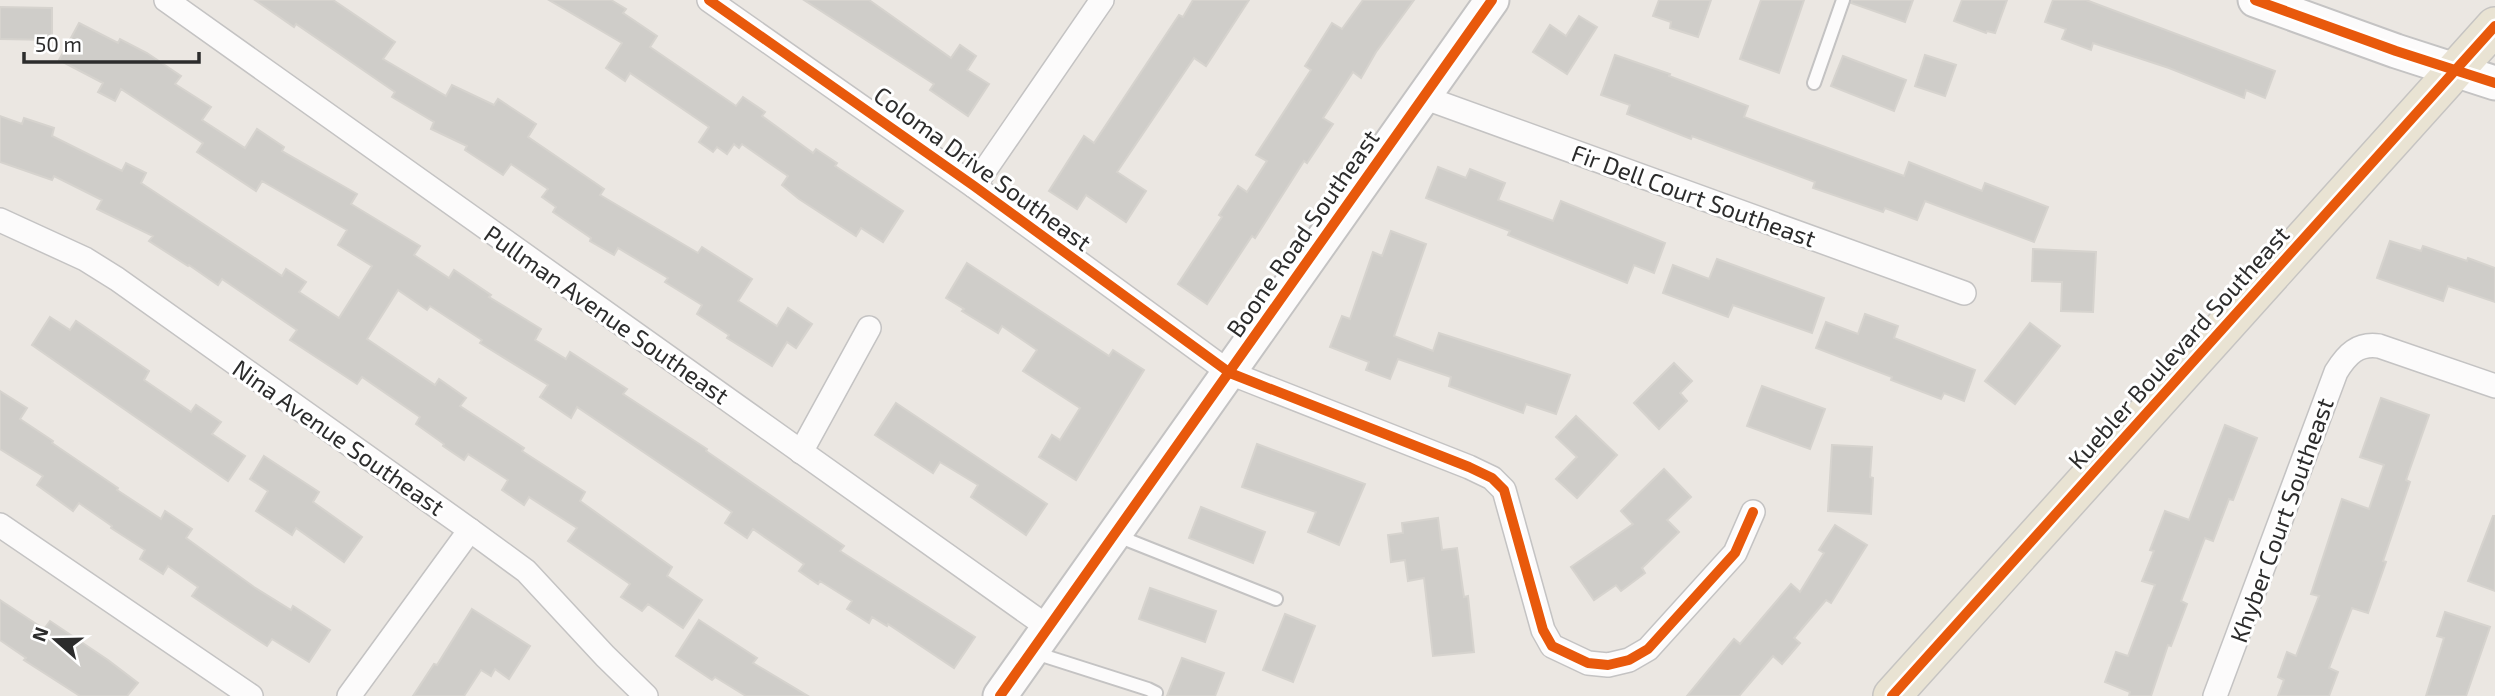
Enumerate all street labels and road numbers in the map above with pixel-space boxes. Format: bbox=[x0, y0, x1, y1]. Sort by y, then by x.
street label: Coloma Drive Southeast bbox=[869, 79, 1097, 257]
street label: Boone Road Southeast bbox=[1220, 124, 1384, 342]
street label: Fir Dell Court Southeast bbox=[1568, 137, 1820, 253]
street label: Pullman Avenue Southeast bbox=[479, 218, 735, 410]
street label: Kuebler Boulevard Southeast bbox=[2061, 220, 2295, 474]
street label: Nina Avenue Southeast bbox=[228, 353, 450, 521]
street label: Khyber Court Southeast bbox=[2223, 394, 2339, 646]

